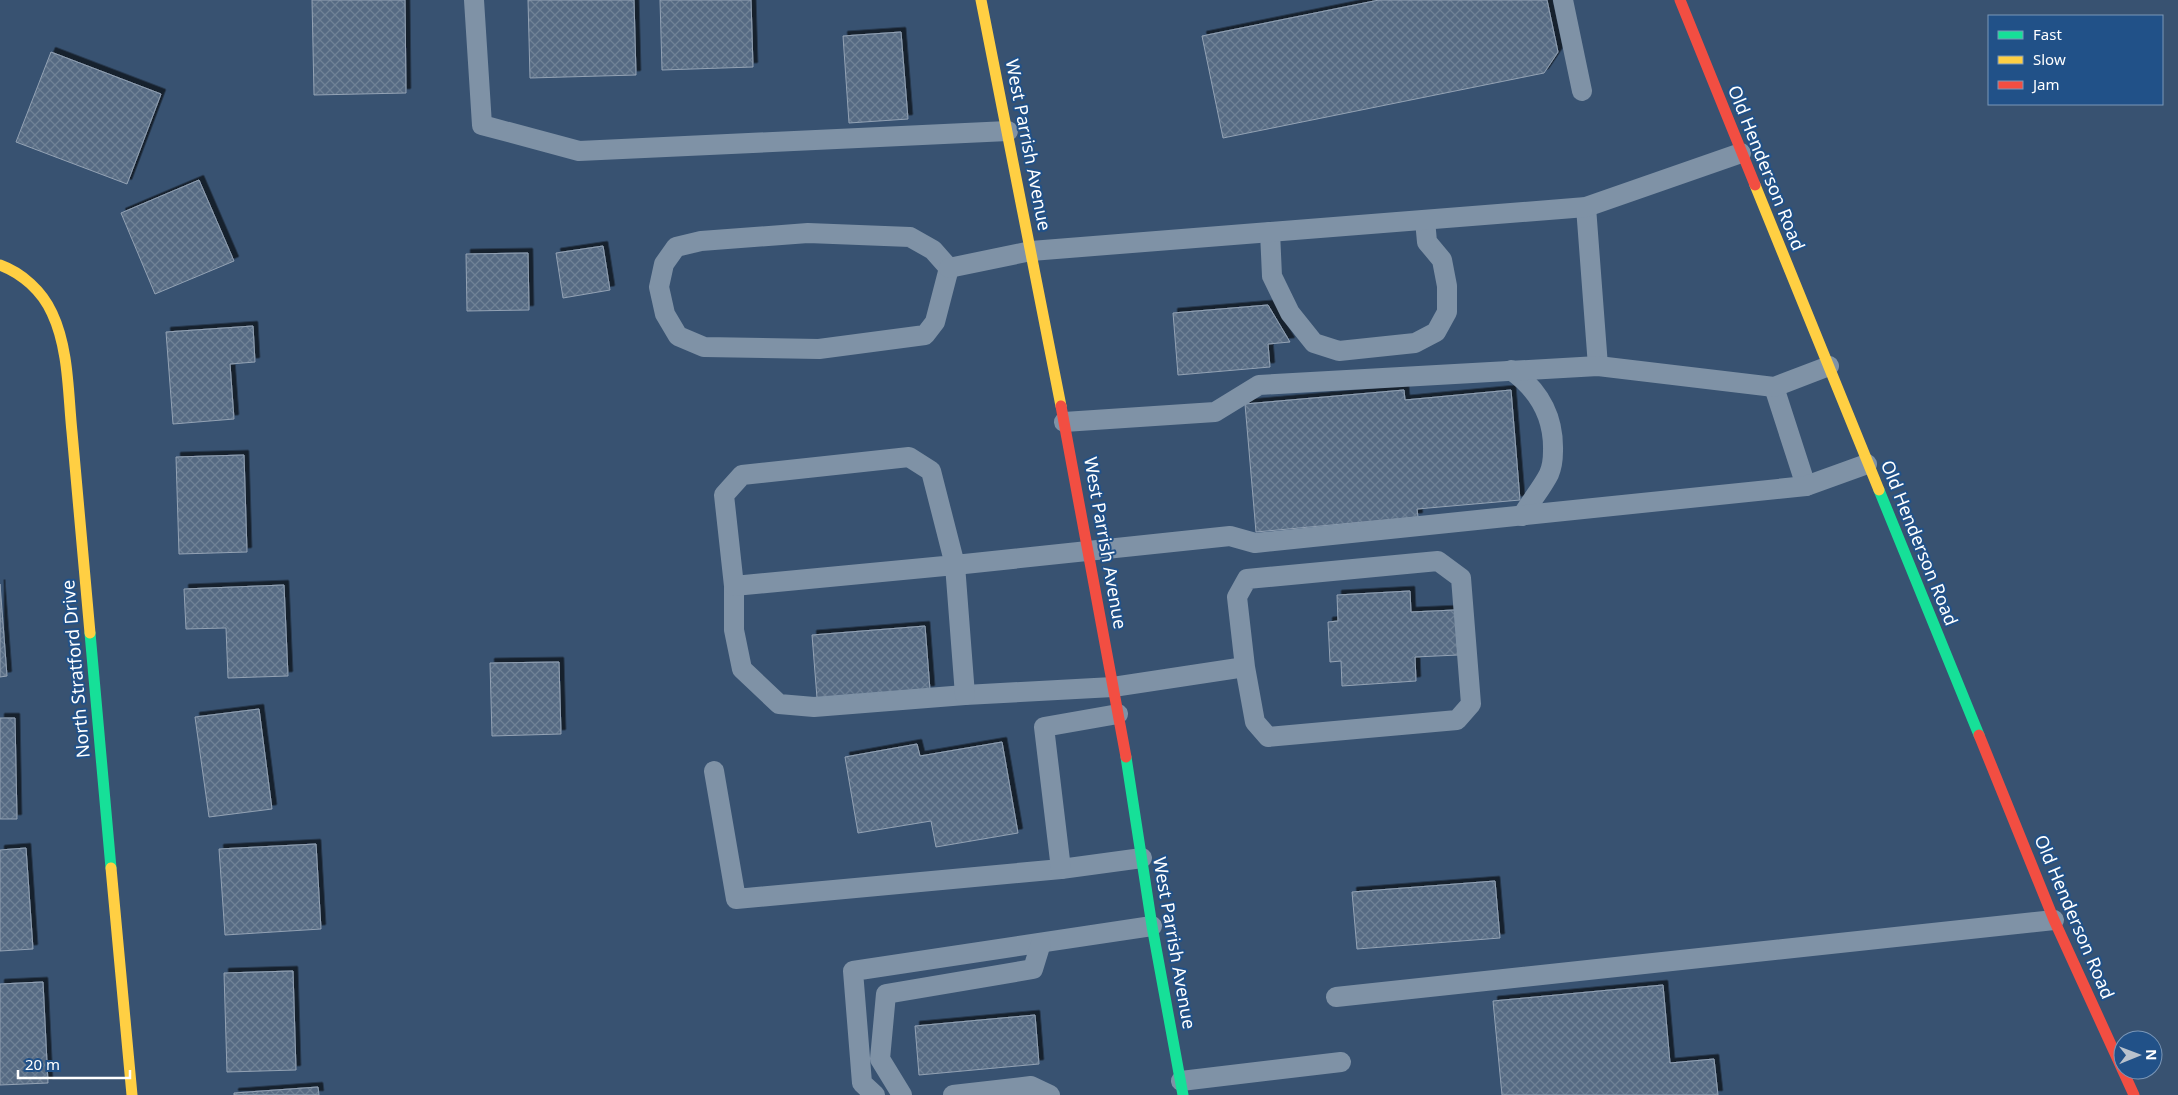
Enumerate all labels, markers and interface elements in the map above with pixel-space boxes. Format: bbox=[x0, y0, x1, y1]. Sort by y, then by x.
legend bbox=[1988, 15, 2163, 105]
text: Fast bbox=[2033, 24, 2062, 44]
text: Slow bbox=[2033, 49, 2066, 69]
street label: West Parrish Avenue bbox=[1001, 57, 1057, 233]
text: Jam bbox=[2031, 74, 2060, 94]
street label: Old Henderson Road bbox=[1723, 81, 1811, 254]
street label: West Parrish Avenue bbox=[1079, 455, 1133, 631]
street label: Old Henderson Road bbox=[1876, 456, 1964, 629]
street label: North Stratford Drive bbox=[55, 579, 95, 759]
street label: Old Henderson Road bbox=[2029, 831, 2120, 1002]
street label: West Parrish Avenue bbox=[1148, 855, 1202, 1031]
north arrow bbox=[2113, 1030, 2163, 1080]
scale bar bbox=[18, 1048, 130, 1080]
text: N bbox=[2142, 1049, 2161, 1061]
text: 20 m bbox=[25, 1054, 60, 1074]

